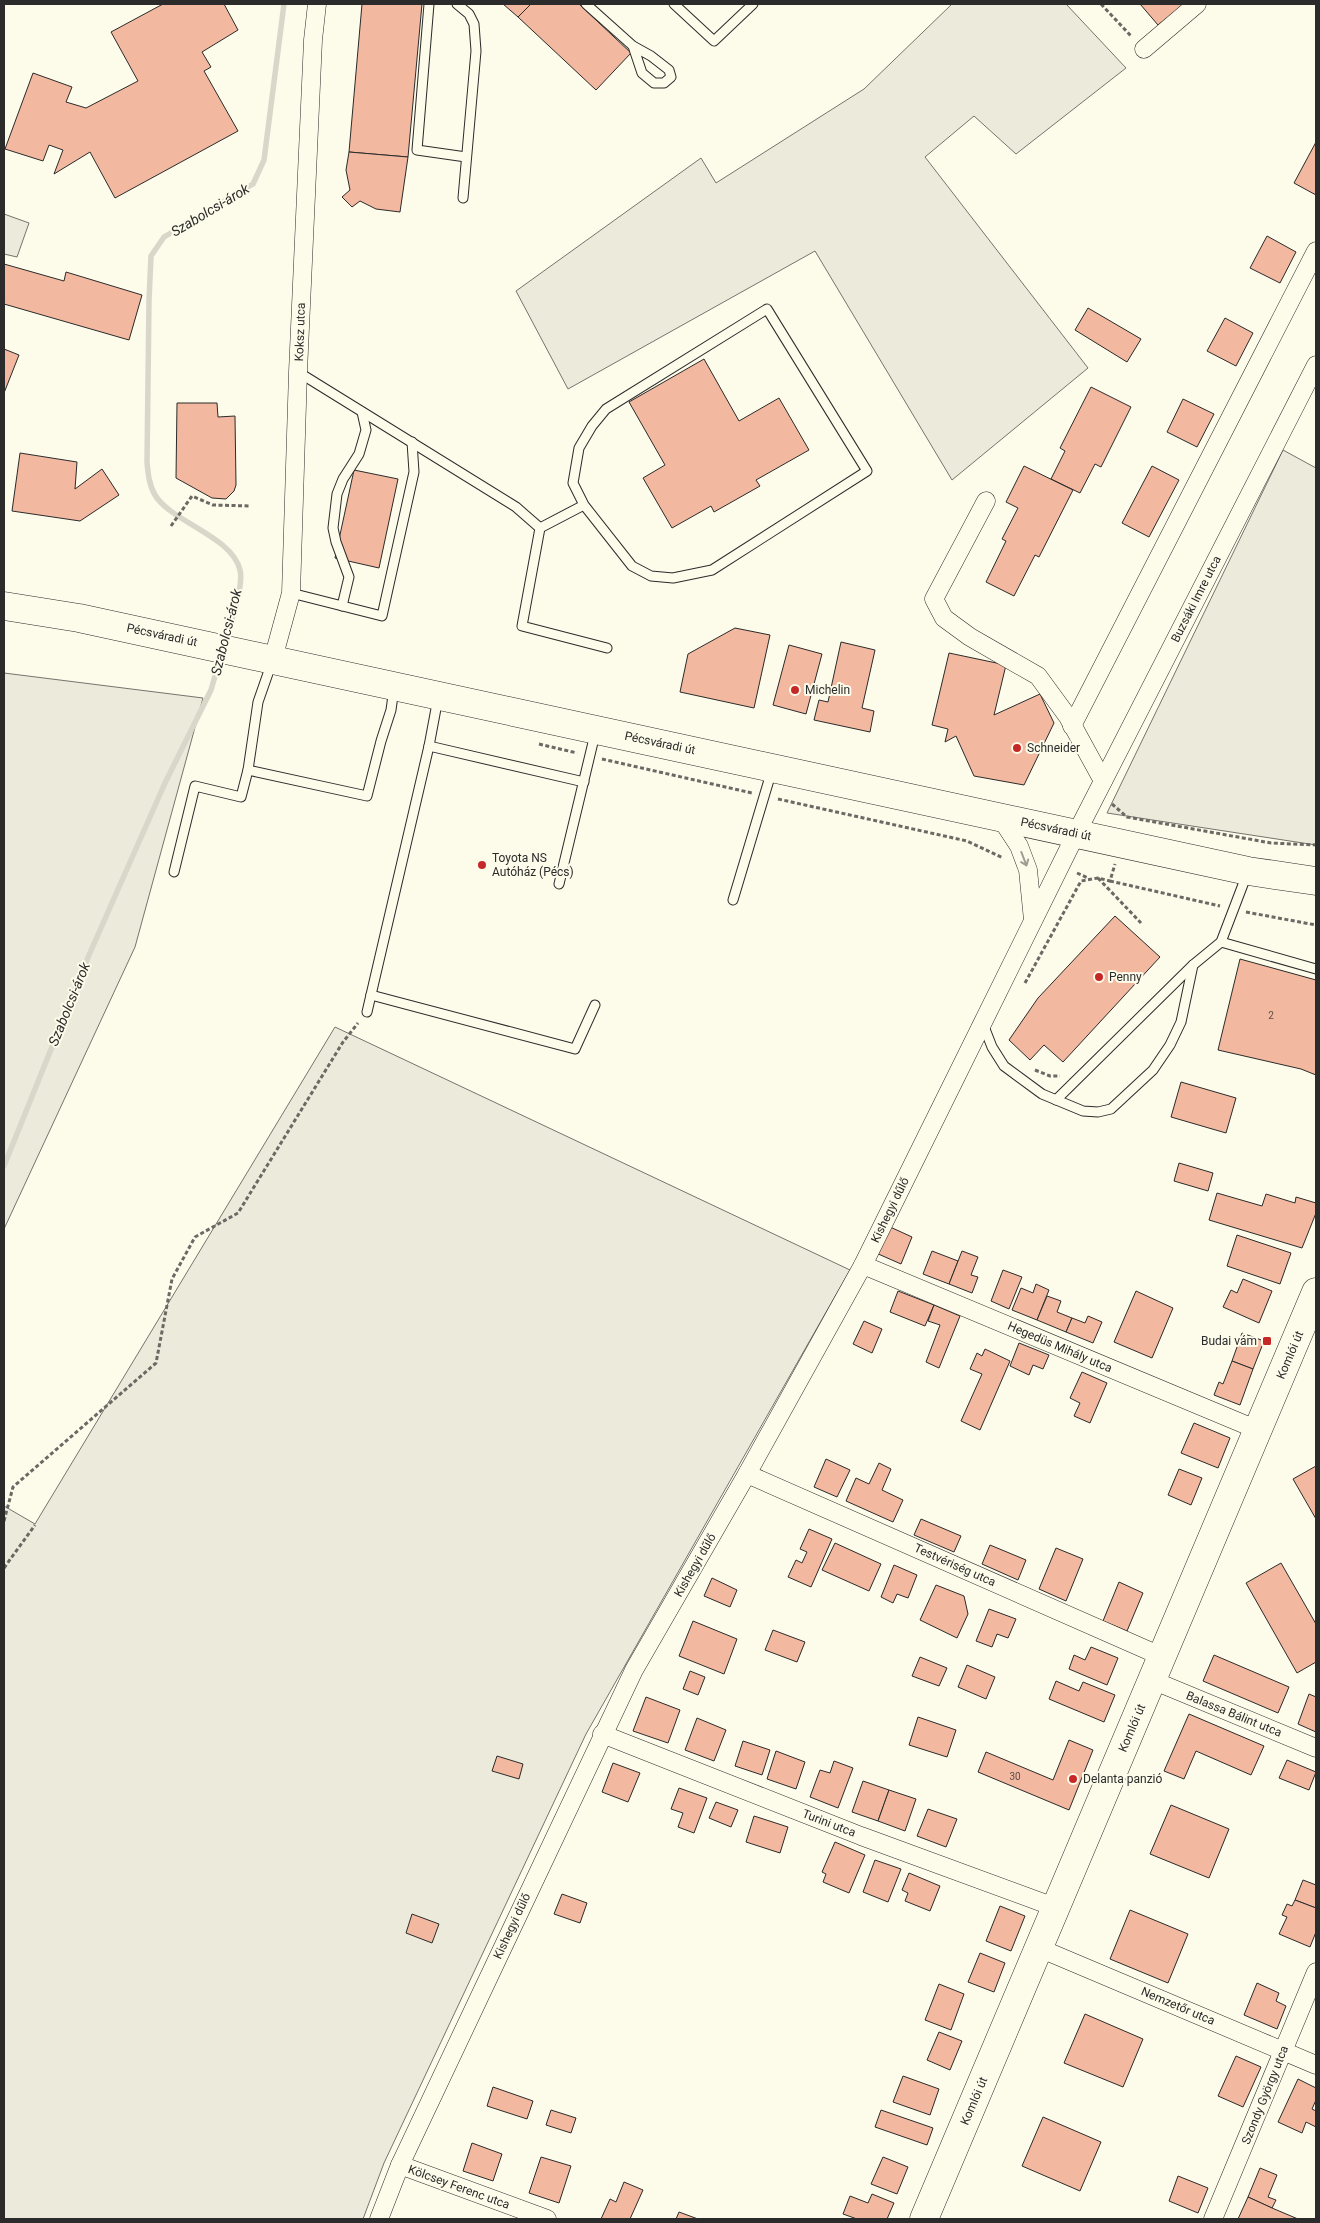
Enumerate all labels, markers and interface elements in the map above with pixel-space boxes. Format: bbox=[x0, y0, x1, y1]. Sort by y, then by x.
water label: Szabolcsi-árok bbox=[168, 180, 253, 240]
street label: Koksz utca bbox=[292, 302, 308, 362]
street label: Buzsáki Imre utca bbox=[1168, 553, 1224, 645]
water label: Szabolcsi-árok bbox=[208, 586, 245, 677]
street label: Pécsváradi út bbox=[125, 621, 199, 649]
place label: Michelin bbox=[805, 683, 850, 697]
marker: Michelin bbox=[789, 684, 801, 696]
street label: Pécsváradi út bbox=[623, 729, 697, 757]
place label: Schneider bbox=[1027, 741, 1080, 755]
marker: Schneider bbox=[1011, 742, 1023, 754]
street label: Pécsváradi út bbox=[1019, 815, 1093, 843]
place label: Toyota NS Autóház (Pécs) bbox=[492, 851, 574, 879]
one-way arrow bbox=[1020, 851, 1029, 867]
marker: Toyota NS Autóház (Pécs) bbox=[476, 859, 488, 871]
water label: Szabolcsi-árok bbox=[45, 959, 93, 1048]
place label: Penny bbox=[1109, 970, 1142, 984]
marker: Penny bbox=[1093, 971, 1105, 983]
house number: 2 bbox=[1268, 1010, 1274, 1021]
street label: Kishegyi dűlő bbox=[868, 1175, 912, 1245]
street label: Hegedüs Mihály utca bbox=[1006, 1319, 1114, 1375]
street label: Komlói út bbox=[1274, 1329, 1306, 1381]
place label: Budai vám bbox=[1201, 1334, 1257, 1348]
marker: Budai vám bbox=[1261, 1335, 1273, 1347]
street label: Kishegyi dűlő bbox=[671, 1531, 719, 1599]
street label: Testvériség utca bbox=[912, 1541, 998, 1589]
street label: Balassa Bálint utca bbox=[1184, 1688, 1284, 1740]
street label: Komlói út bbox=[1116, 1702, 1148, 1754]
house number: 30 bbox=[1009, 1771, 1021, 1782]
place label: Delanta panzió bbox=[1083, 1772, 1163, 1786]
marker: Delanta panzió bbox=[1067, 1773, 1079, 1785]
street label: Turini utca bbox=[800, 1806, 858, 1840]
street label: Kishegyi dűlő bbox=[491, 1891, 533, 1961]
street label: Nemzetőr utca bbox=[1139, 1984, 1217, 2028]
street label: Szondy György utca bbox=[1239, 2044, 1291, 2146]
street label: Komlói út bbox=[958, 2075, 990, 2127]
street label: Kölcsey Ferenc utca bbox=[406, 2162, 512, 2212]

